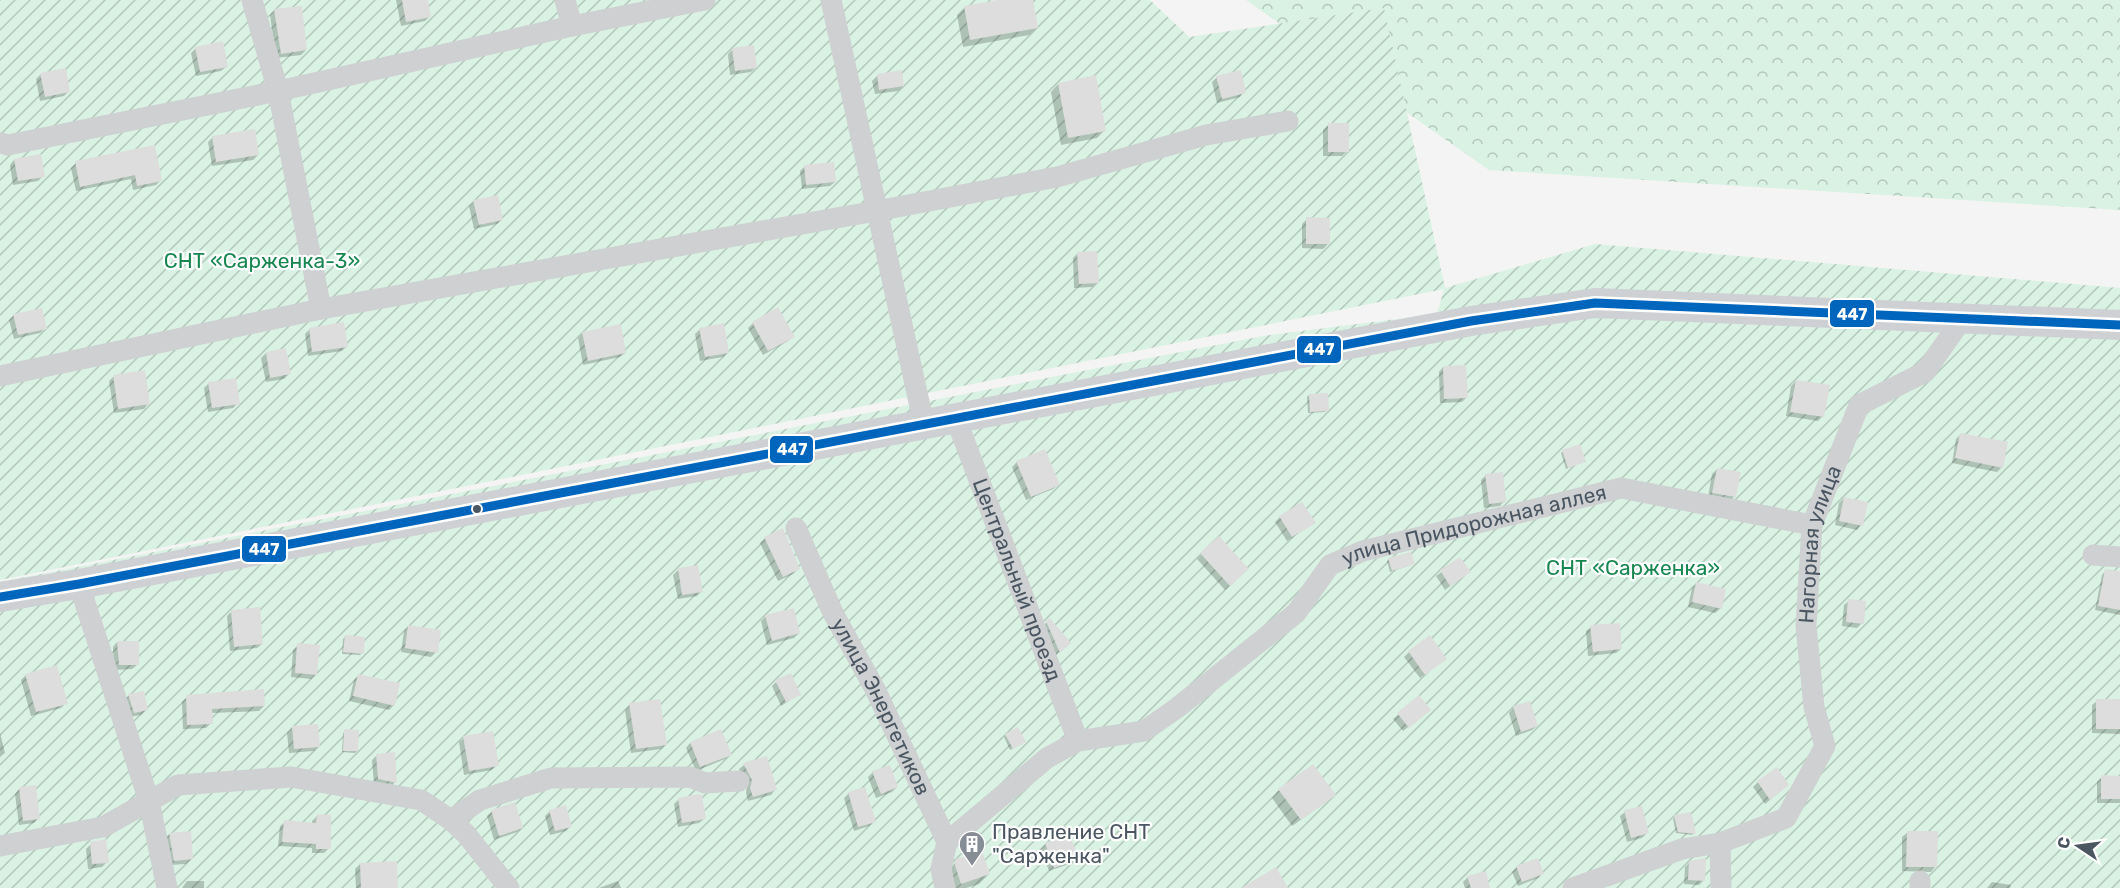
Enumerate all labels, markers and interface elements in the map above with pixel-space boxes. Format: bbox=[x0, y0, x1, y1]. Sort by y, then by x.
park label: СНТ «Сарженка-3» bbox=[164, 248, 360, 273]
line badge: 447 bbox=[1829, 299, 1875, 328]
text: 447 bbox=[1837, 305, 1867, 324]
line badge: 447 bbox=[1296, 335, 1342, 364]
text: 447 bbox=[1304, 340, 1334, 359]
line badge: 447 bbox=[769, 435, 814, 464]
text: 447 bbox=[777, 440, 807, 459]
street label: Нагорная улица bbox=[1793, 462, 1846, 624]
street label: Центральный проезд bbox=[968, 475, 1067, 685]
street label: улица Придорожная аллея bbox=[1338, 479, 1609, 571]
unlabelled marker bbox=[471, 503, 483, 515]
line badge: 447 bbox=[241, 535, 287, 563]
text: 447 bbox=[249, 540, 279, 559]
park label: СНТ «Сарженка» bbox=[1546, 555, 1720, 580]
street label: улица Энергетиков bbox=[826, 614, 936, 799]
north arrow bbox=[2048, 816, 2108, 876]
place label: Правление СНТ "Сарженка" bbox=[992, 819, 1150, 868]
building icon: Правление СНТ "Сарженка" bbox=[957, 829, 987, 867]
text: С bbox=[2053, 835, 2074, 850]

